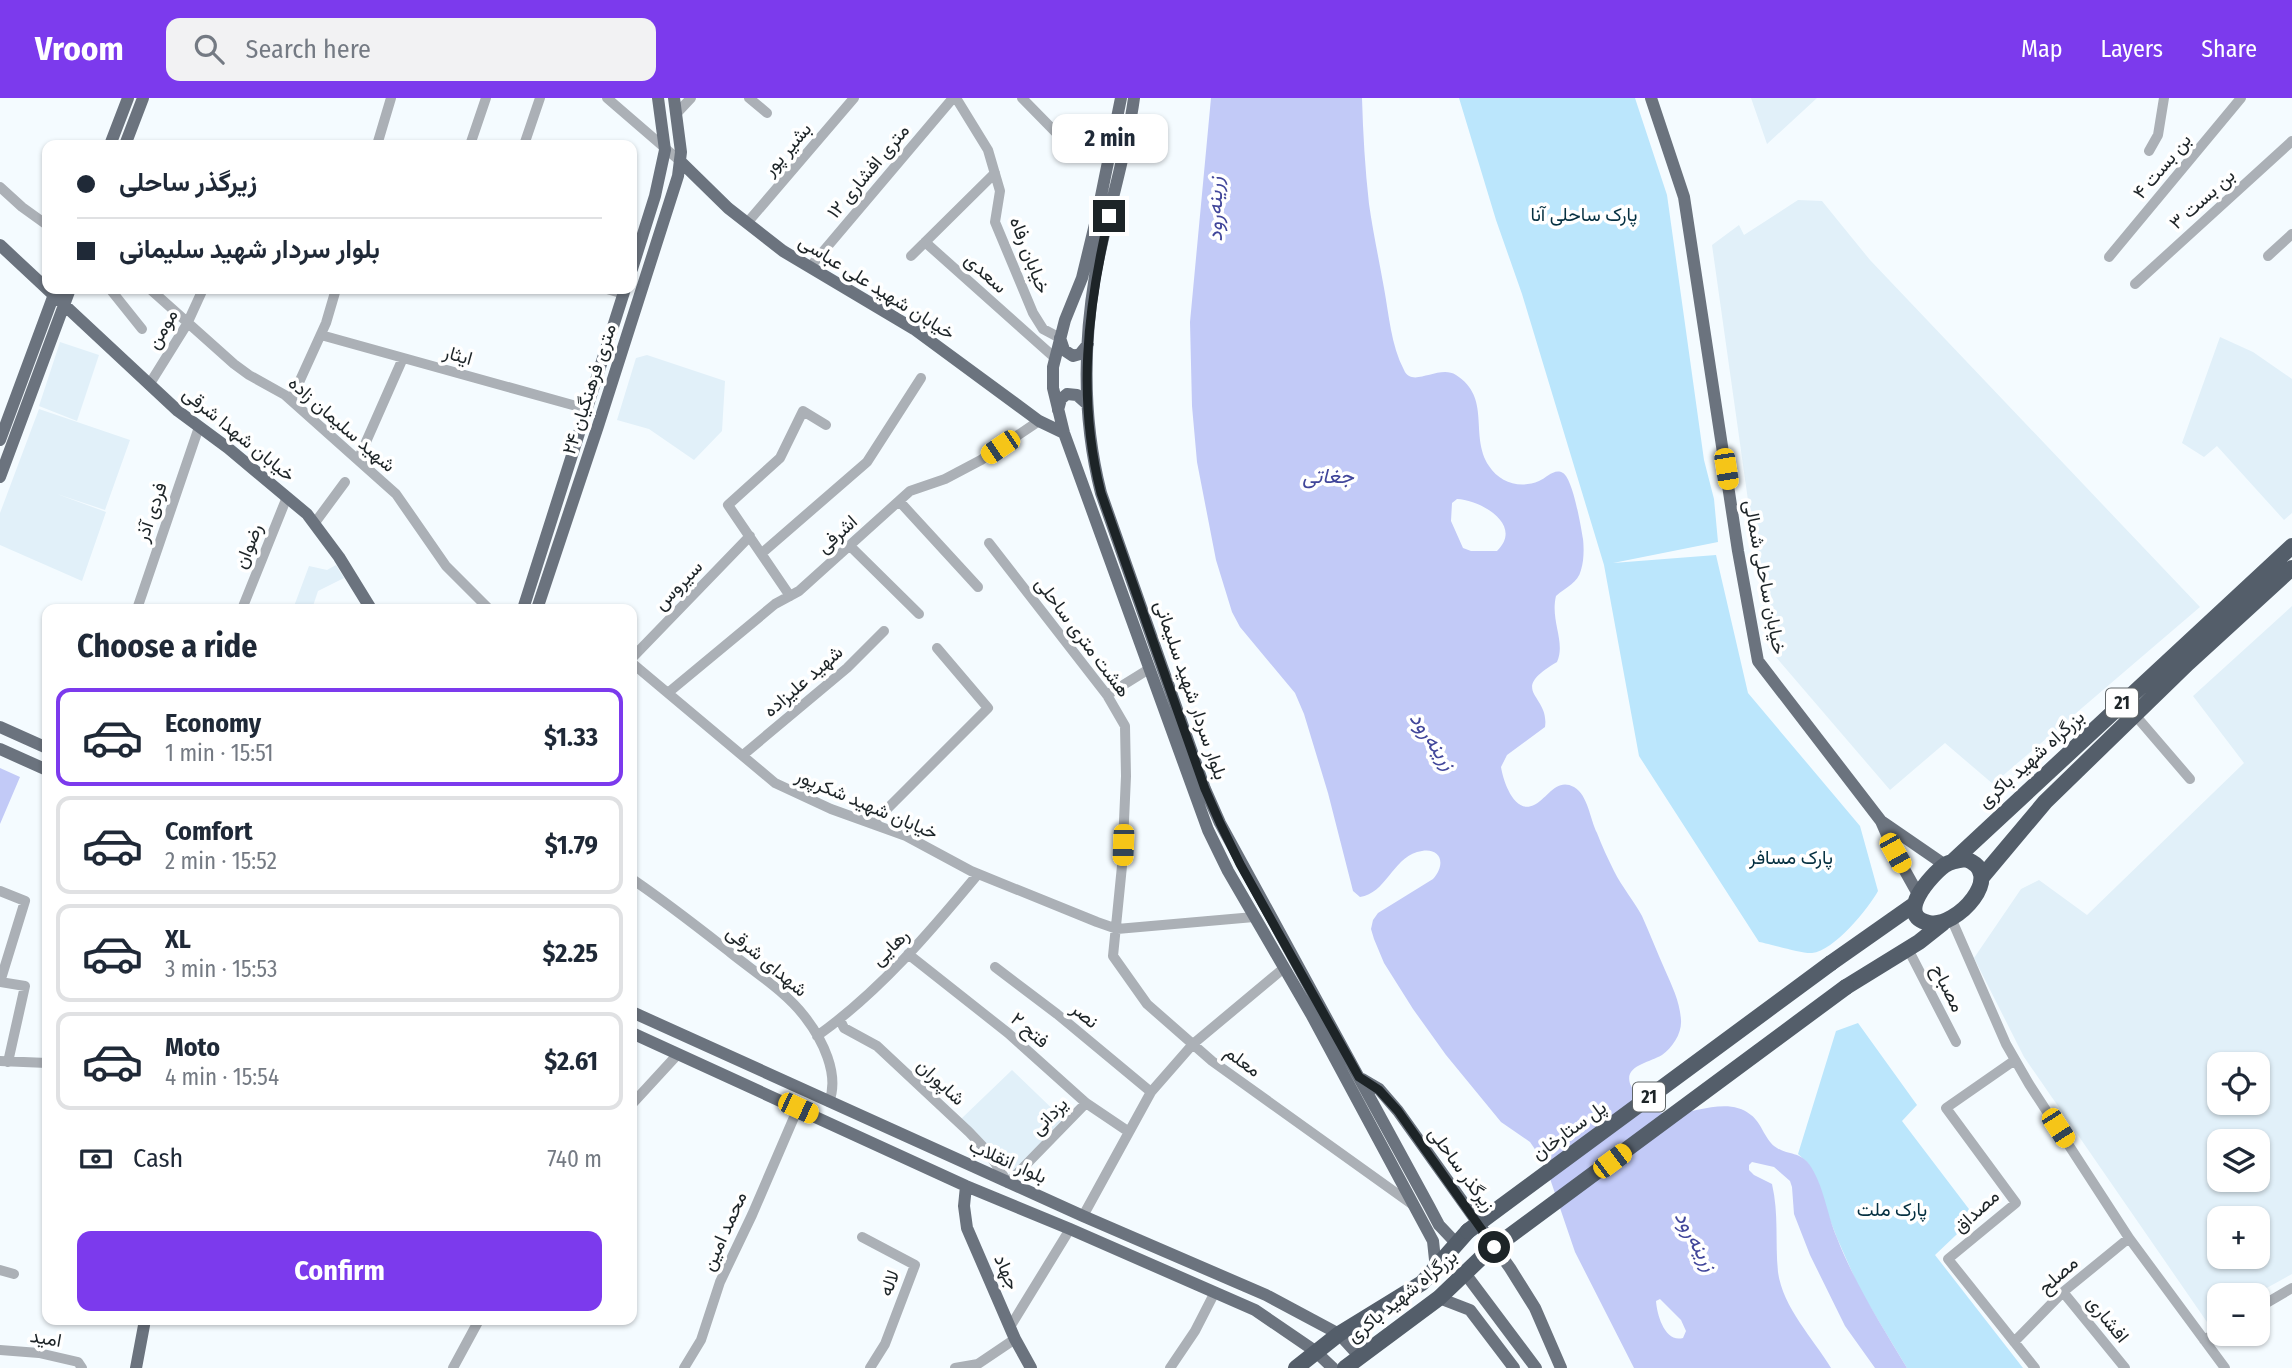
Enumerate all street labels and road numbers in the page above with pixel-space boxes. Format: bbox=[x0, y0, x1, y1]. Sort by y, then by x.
street label: بشیر پور bbox=[757, 118, 818, 182]
street label: ۱۲ متری افشاری bbox=[822, 119, 914, 223]
street label: بن بست ۴ bbox=[2128, 129, 2196, 203]
street label: بن بست ۳ bbox=[2165, 164, 2239, 234]
street label: خیابان رفاه bbox=[1005, 213, 1055, 297]
street label: خیابان شهید علی عباسی bbox=[795, 230, 959, 344]
street label: سعدی bbox=[960, 248, 1012, 298]
street label: مومن bbox=[141, 305, 183, 353]
street label: ۲۴ متری فرهنگیان bbox=[557, 321, 621, 457]
street label: ایثار bbox=[440, 340, 475, 370]
street label: شهید سلیمان زاده bbox=[284, 371, 400, 477]
street label: خیابان شهدا شرقی bbox=[178, 382, 300, 486]
street label: فردی آذر bbox=[130, 479, 172, 546]
street label: خیابان ساحلی شمالی bbox=[1739, 498, 1791, 656]
street label: اشرفی bbox=[812, 510, 862, 558]
street label: رضوان bbox=[229, 520, 267, 572]
street label: سیروس bbox=[649, 555, 707, 615]
street label: هشت متری ساحلی bbox=[1030, 572, 1136, 702]
street label: بلوار سردار شهید سلیمانی bbox=[1149, 597, 1233, 783]
street label: شهید علیزاده bbox=[759, 640, 847, 722]
road number: 21 bbox=[2106, 688, 2138, 718]
street label: بزرگراه شهید باکری bbox=[1973, 705, 2089, 813]
street label: خیابان شهید شکرپور bbox=[791, 763, 942, 846]
street label: شهدای شرقی bbox=[722, 920, 812, 1002]
street label: رهایی bbox=[866, 923, 914, 971]
street label: مصباح bbox=[1925, 960, 1970, 1016]
street label: نصر bbox=[1066, 996, 1104, 1033]
street label: فتح ۲ bbox=[1005, 1007, 1054, 1054]
street label: معلم bbox=[1220, 1040, 1266, 1083]
street label: شاپوران bbox=[911, 1054, 970, 1112]
road number: 21 bbox=[1633, 1082, 1665, 1112]
street label: یزدانی bbox=[1026, 1092, 1072, 1140]
street label: پل ستارخان bbox=[1527, 1095, 1612, 1166]
street label: زیرگذر ساحلی bbox=[1424, 1122, 1500, 1216]
street label: بلوار انقلاب bbox=[965, 1134, 1051, 1188]
street label: مصداق bbox=[1948, 1184, 2004, 1238]
street label: محمد امین bbox=[696, 1188, 752, 1274]
street label: بزرگراه شهید باکری bbox=[1342, 1245, 1462, 1347]
street label: جهاد bbox=[989, 1251, 1025, 1293]
street label: مصلح bbox=[2033, 1251, 2084, 1300]
street label: لاله bbox=[874, 1267, 904, 1299]
street label: افشاری bbox=[2082, 1291, 2134, 1347]
street label: امید bbox=[28, 1324, 64, 1352]

